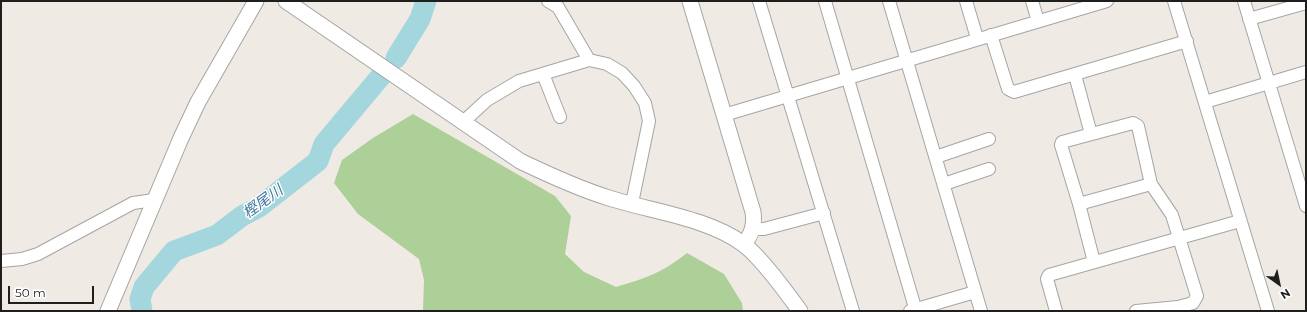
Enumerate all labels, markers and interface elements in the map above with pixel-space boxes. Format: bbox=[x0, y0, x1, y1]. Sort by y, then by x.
water label: 樫尾川 bbox=[240, 181, 286, 223]
north arrow bbox=[1259, 264, 1299, 304]
scale bar bbox=[10, 278, 96, 304]
text: 50 m bbox=[15, 285, 46, 300]
text: N bbox=[1278, 286, 1293, 302]

